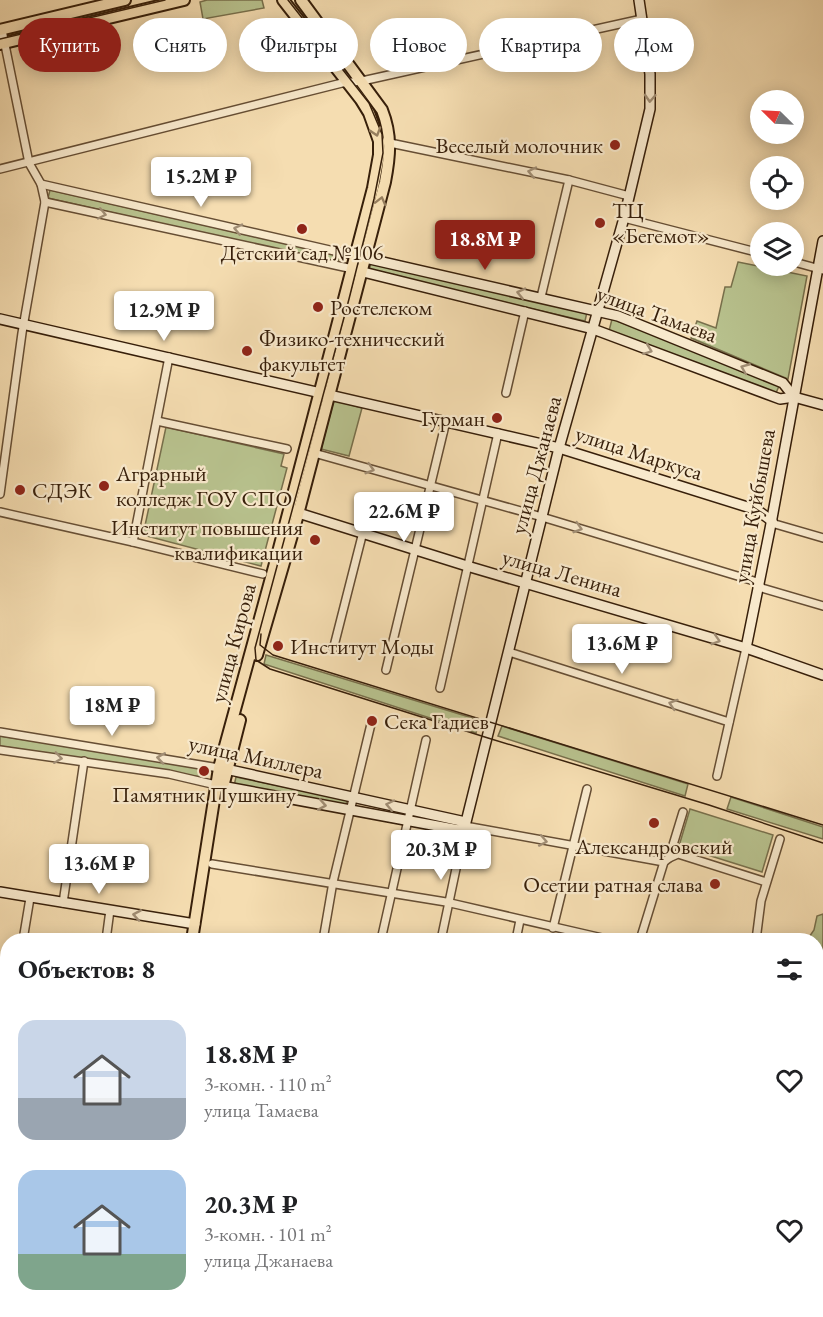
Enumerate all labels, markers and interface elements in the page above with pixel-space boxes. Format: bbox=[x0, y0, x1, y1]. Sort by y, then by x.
chip: Купить bbox=[18, 18, 121, 72]
chip: Снять bbox=[133, 18, 227, 72]
chip: Фильтры bbox=[239, 18, 358, 72]
chip: Новое bbox=[370, 18, 467, 72]
chip: Квартира bbox=[479, 18, 602, 72]
chip: Дом bbox=[614, 18, 694, 72]
north arrow bbox=[750, 90, 804, 144]
map controls bbox=[750, 90, 804, 276]
one-way arrow bbox=[644, 94, 657, 103]
one-way arrow bbox=[369, 126, 381, 137]
place label: Веселый молочник bbox=[436, 131, 603, 160]
marker: Веселый молочник bbox=[608, 138, 622, 152]
button: locate bbox=[750, 156, 804, 210]
pin: 15.2M ₽ bbox=[146, 157, 256, 208]
text: 15.2M ₽ bbox=[165, 163, 237, 189]
one-way arrow bbox=[527, 166, 537, 179]
one-way arrow bbox=[373, 196, 386, 206]
place label: ТЦ «Бегемот» bbox=[612, 196, 710, 250]
one-way arrow bbox=[97, 207, 107, 220]
marker: ТЦ «Бегемот» bbox=[593, 216, 607, 230]
pin: 18.8M ₽ bbox=[430, 220, 540, 271]
marker: Детский сад №106 bbox=[295, 222, 309, 236]
button: layers bbox=[750, 222, 804, 276]
one-way arrow bbox=[233, 223, 243, 236]
text: 18.8M ₽ bbox=[449, 226, 521, 252]
place label: Детский сад №106 bbox=[221, 238, 384, 267]
street label: улица Тамаева bbox=[593, 279, 721, 349]
one-way arrow bbox=[517, 287, 527, 300]
pin: 12.9M ₽ bbox=[109, 291, 219, 342]
place label: Ростелеком bbox=[330, 293, 432, 322]
text: 12.9M ₽ bbox=[128, 297, 200, 323]
marker: Ростелеком bbox=[311, 300, 325, 314]
place label: Физико-технический факультет bbox=[259, 324, 445, 378]
one-way arrow bbox=[642, 342, 653, 355]
marker: Физико-технический факультет bbox=[240, 344, 254, 358]
one-way arrow bbox=[740, 363, 751, 375]
street label: улица Джанаева bbox=[504, 392, 568, 537]
place label: Гурман bbox=[421, 404, 485, 433]
marker: Гурман bbox=[490, 411, 504, 425]
street label: улица Маркуса bbox=[572, 419, 707, 487]
street label: улица Куйбышева bbox=[726, 426, 782, 586]
place label: Аграрный колледж ГОУ СПО bbox=[115, 459, 292, 513]
one-way arrow bbox=[365, 462, 375, 475]
place label: СДЭК bbox=[32, 476, 92, 505]
marker: Аграрный колледж ГОУ СПО bbox=[97, 479, 111, 493]
marker: СДЭК bbox=[13, 483, 27, 497]
pin: 22.6M ₽ bbox=[349, 492, 459, 543]
text: 22.6M ₽ bbox=[368, 498, 440, 524]
place label: Институт повышения квалификации bbox=[111, 513, 303, 567]
one-way arrow bbox=[572, 521, 583, 533]
marker: Институт повышения квалификации bbox=[308, 533, 322, 547]
street label: улица Ленина bbox=[499, 542, 625, 604]
street label: улица Кирова bbox=[203, 580, 263, 706]
pin: 13.6M ₽ bbox=[567, 624, 677, 675]
text: 13.6M ₽ bbox=[586, 630, 658, 656]
place label: Институт Моды bbox=[290, 632, 434, 661]
one-way arrow bbox=[710, 633, 721, 645]
marker: Институт Моды bbox=[271, 639, 285, 653]
pin: 18M ₽ bbox=[70, 686, 154, 737]
text: 18M ₽ bbox=[84, 692, 140, 718]
one-way arrow bbox=[668, 699, 679, 712]
place label: Сека Гадиев bbox=[384, 707, 489, 736]
marker: Сека Гадиев bbox=[365, 714, 379, 728]
street label: улица Миллера bbox=[186, 729, 326, 785]
one-way arrow bbox=[53, 751, 63, 763]
one-way arrow bbox=[157, 752, 166, 764]
marker: Памятник Пушкину bbox=[197, 764, 211, 778]
place label: Памятник Пушкину bbox=[112, 780, 296, 809]
one-way arrow bbox=[318, 798, 327, 810]
one-way arrow bbox=[385, 799, 395, 812]
marker: Александровский bbox=[647, 816, 661, 830]
pin: 20.3M ₽ bbox=[386, 830, 496, 881]
place label: Александровский bbox=[574, 832, 733, 861]
one-way arrow bbox=[538, 834, 548, 847]
text: 20.3M ₽ bbox=[405, 836, 477, 862]
pin: 13.6M ₽ bbox=[44, 844, 154, 895]
text: 13.6M ₽ bbox=[63, 850, 135, 876]
place label: Осетии ратная слава bbox=[523, 870, 703, 899]
marker: Осетии ратная слава bbox=[708, 877, 722, 891]
one-way arrow bbox=[132, 909, 142, 922]
text: Объектов: 8 bbox=[18, 952, 155, 986]
icon: filters bbox=[773, 953, 806, 986]
text: 18.8M ₽ bbox=[204, 1037, 298, 1071]
icon: home bbox=[66, 1044, 138, 1116]
icon: heart bbox=[773, 1064, 806, 1097]
text: 3-комн. · 110 m² bbox=[204, 1071, 332, 1097]
text: улица Тамаева bbox=[204, 1097, 319, 1123]
text: 20.3M ₽ bbox=[204, 1187, 298, 1221]
icon: home bbox=[66, 1194, 138, 1266]
icon: heart bbox=[773, 1214, 806, 1247]
text: 3-комн. · 101 m² bbox=[204, 1221, 332, 1247]
text: улица Джанаева bbox=[204, 1247, 333, 1273]

